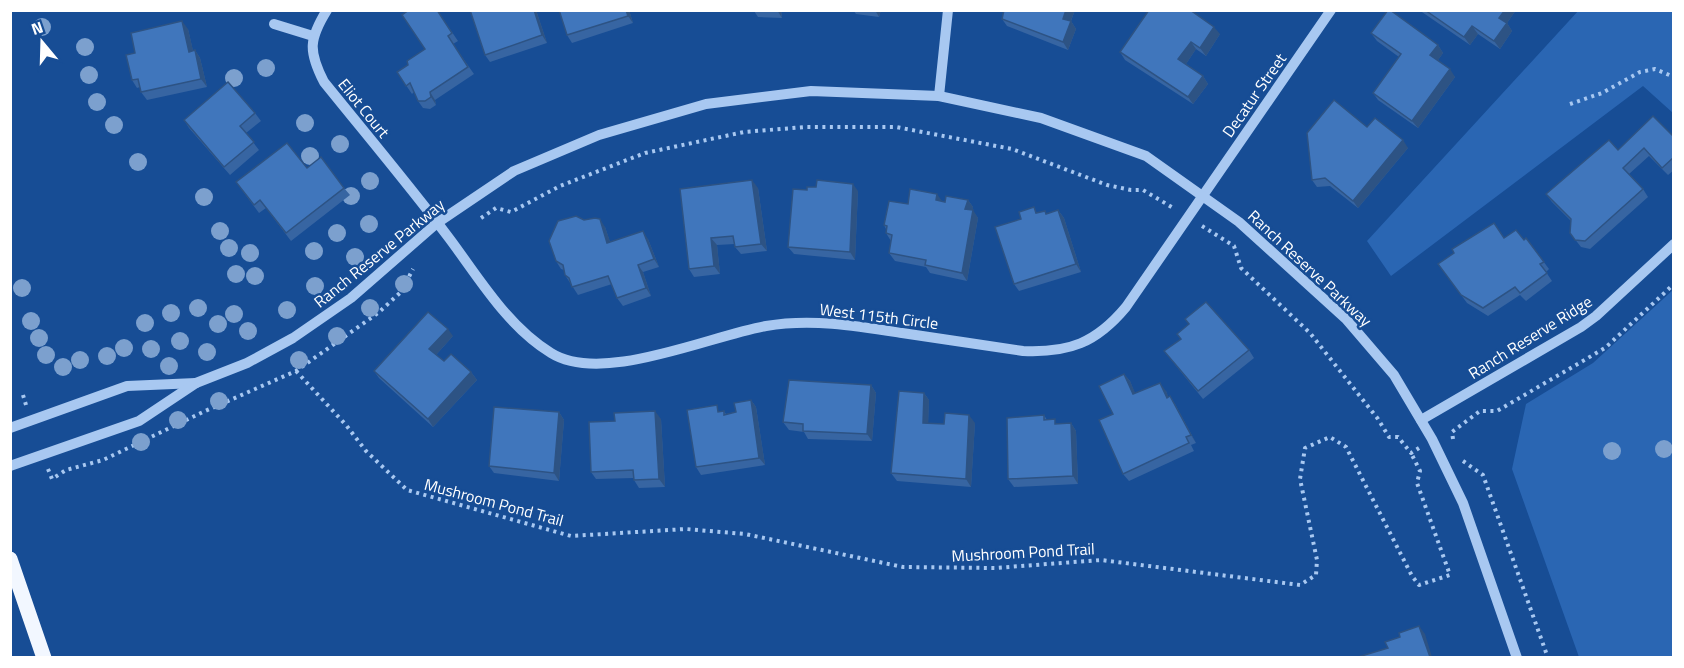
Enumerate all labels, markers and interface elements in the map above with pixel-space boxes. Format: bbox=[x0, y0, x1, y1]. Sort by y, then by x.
north arrow bbox=[12, 12, 72, 72]
text: N bbox=[28, 15, 46, 41]
street label: Decatur Street bbox=[1216, 48, 1292, 142]
street label: Eliot Court bbox=[333, 73, 396, 143]
street label: Ranch Reserve Parkway bbox=[309, 193, 450, 313]
street label: Ranch Reserve Parkway bbox=[1243, 204, 1378, 332]
street label: Ranch Reserve Ridge bbox=[1464, 289, 1596, 385]
street label: West 115th Circle bbox=[818, 297, 940, 335]
street label: Mushroom Pond Trail bbox=[422, 472, 566, 532]
street label: Mushroom Pond Trail bbox=[951, 536, 1095, 568]

